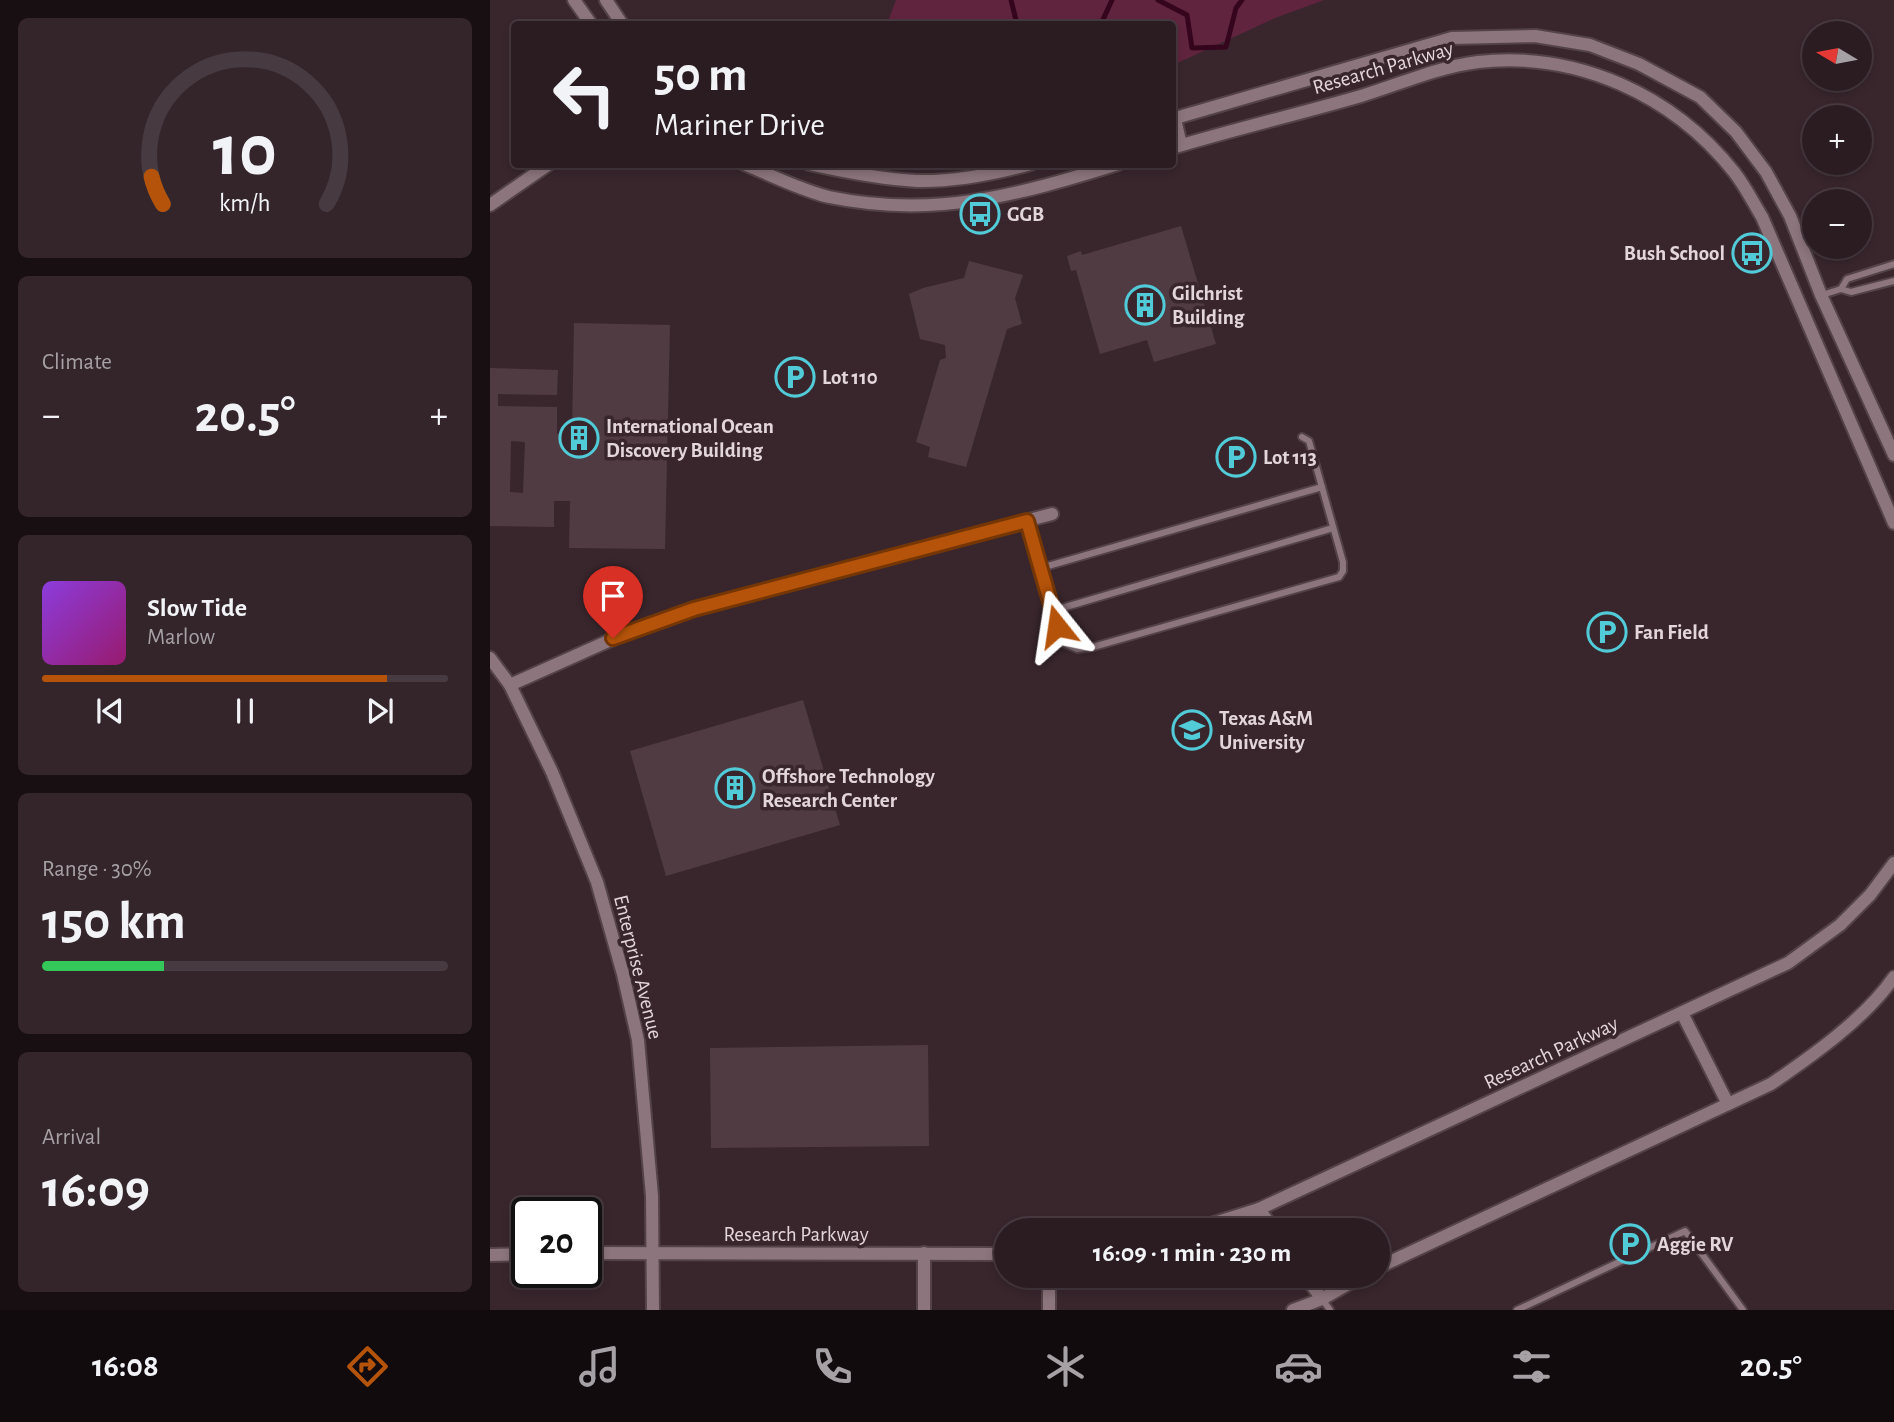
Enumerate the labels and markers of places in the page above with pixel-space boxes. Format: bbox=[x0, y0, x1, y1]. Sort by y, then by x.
bus stop icon: GGB bbox=[959, 193, 1001, 235]
place label: GGB bbox=[1007, 204, 1044, 225]
bus stop icon: Bush School bbox=[1731, 232, 1773, 274]
place label: Bush School bbox=[1624, 243, 1725, 264]
place label: Gilchrist Building bbox=[1172, 283, 1245, 328]
building icon: Gilchrist Building bbox=[1124, 284, 1166, 326]
parking icon: Lot 110 bbox=[774, 356, 816, 398]
place label: Lot 110 bbox=[822, 367, 878, 388]
place label: International Ocean Discovery Building bbox=[606, 416, 774, 461]
building icon: International Ocean Discovery Building bbox=[558, 417, 600, 459]
parking icon: Lot 113 bbox=[1215, 436, 1257, 478]
place label: Lot 113 bbox=[1263, 447, 1317, 468]
pin bbox=[583, 566, 643, 638]
parking icon: Fan Field bbox=[1586, 611, 1628, 653]
place label: Fan Field bbox=[1634, 622, 1709, 643]
place label: Texas A&M University bbox=[1219, 708, 1313, 753]
school or university icon: Texas A&M University bbox=[1171, 709, 1213, 751]
place label: Offshore Technology Research Center bbox=[762, 766, 935, 811]
building icon: Offshore Technology Research Center bbox=[714, 767, 756, 809]
parking icon: Aggie RV bbox=[1609, 1223, 1651, 1265]
place label: Aggie RV bbox=[1657, 1234, 1734, 1255]

